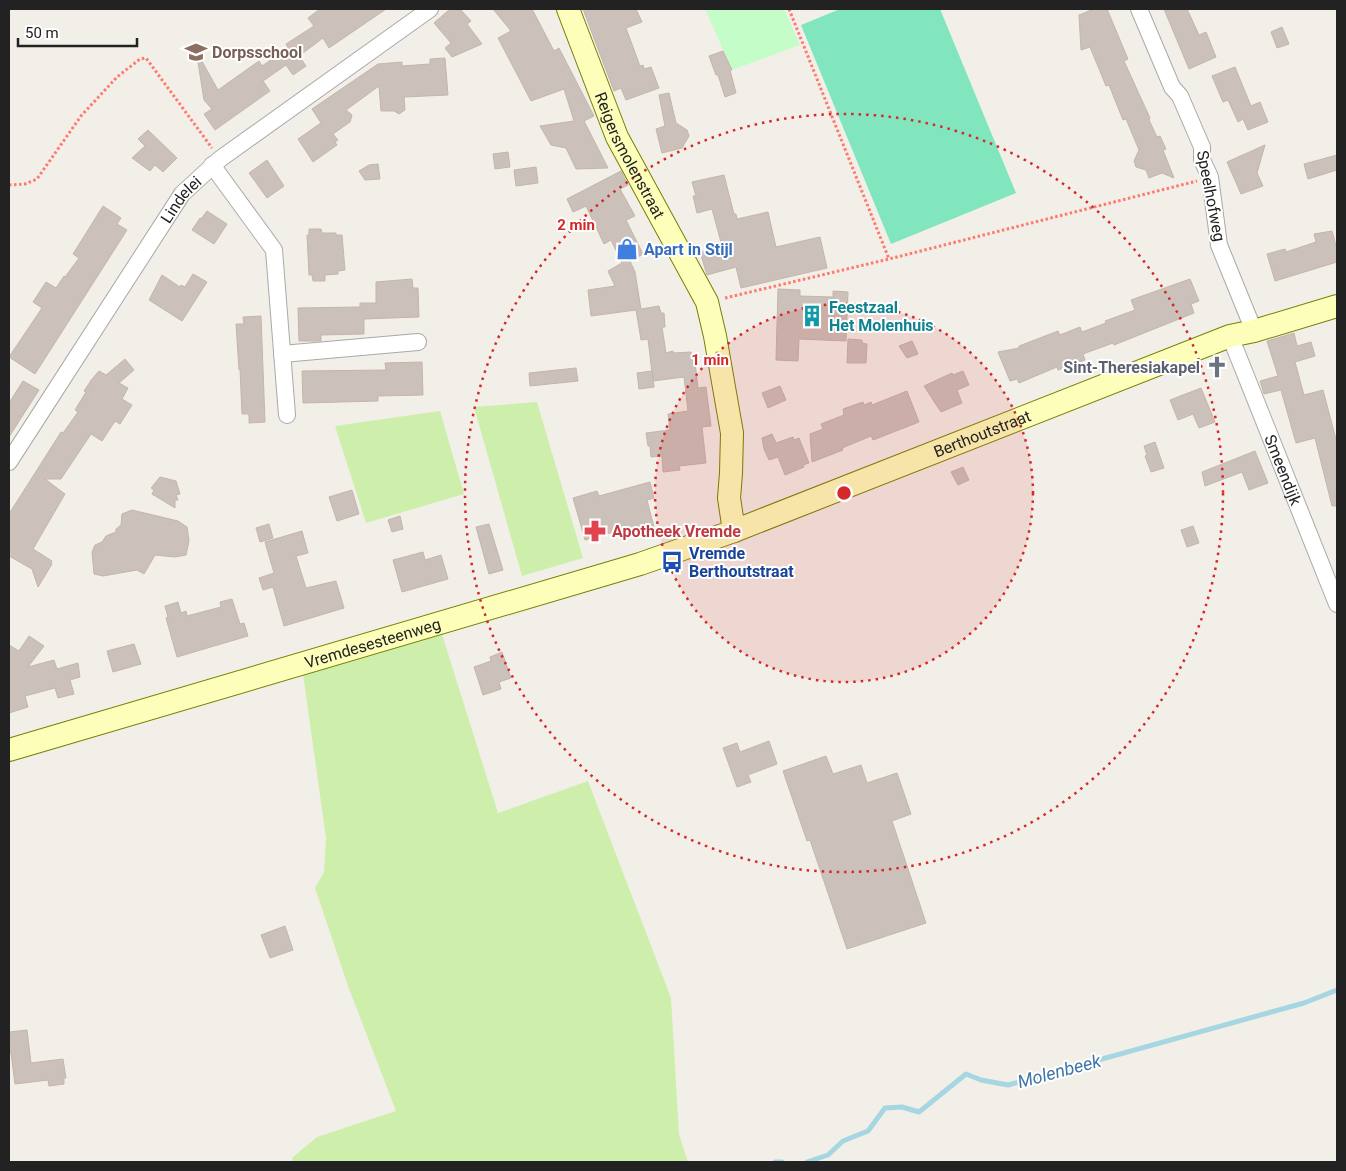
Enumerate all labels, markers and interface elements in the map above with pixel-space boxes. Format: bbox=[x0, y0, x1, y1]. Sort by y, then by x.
scale bar bbox=[18, 15, 136, 47]
text: 50 m bbox=[25, 24, 59, 42]
school or university icon: Dorpsschool bbox=[183, 39, 209, 65]
place label: Dorpsschool bbox=[212, 43, 302, 62]
street label: Reigersmolenstraat bbox=[591, 89, 669, 222]
street label: Speelhofweg bbox=[1193, 149, 1229, 243]
street label: Lindelei bbox=[156, 172, 205, 227]
text: 2 min bbox=[557, 216, 595, 234]
shop icon: Apart in Stijl bbox=[614, 236, 640, 262]
place label: Apart in Stijl bbox=[644, 240, 733, 259]
place label: Feestzaal Het Molenhuis bbox=[829, 298, 934, 335]
building icon: Feestzaal Het Molenhuis bbox=[799, 303, 825, 329]
text: 1 min bbox=[691, 351, 729, 369]
church icon: Sint-Theresiakapel bbox=[1204, 354, 1230, 380]
place label: Sint-Theresiakapel bbox=[1063, 358, 1200, 377]
street label: Berthoutstraat bbox=[931, 406, 1033, 461]
street label: Smeendijk bbox=[1261, 432, 1306, 509]
centre of rings bbox=[835, 484, 853, 502]
pharmacy icon: Apotheek Vremde bbox=[582, 518, 608, 544]
place label: Apotheek Vremde bbox=[612, 522, 741, 541]
place label: Vremde Berthoutstraat bbox=[689, 544, 794, 581]
bus stop icon: Vremde Berthoutstraat bbox=[659, 549, 685, 575]
street label: Vremdesesteenweg bbox=[302, 614, 443, 672]
water label: Molenbeek bbox=[1015, 1049, 1104, 1092]

